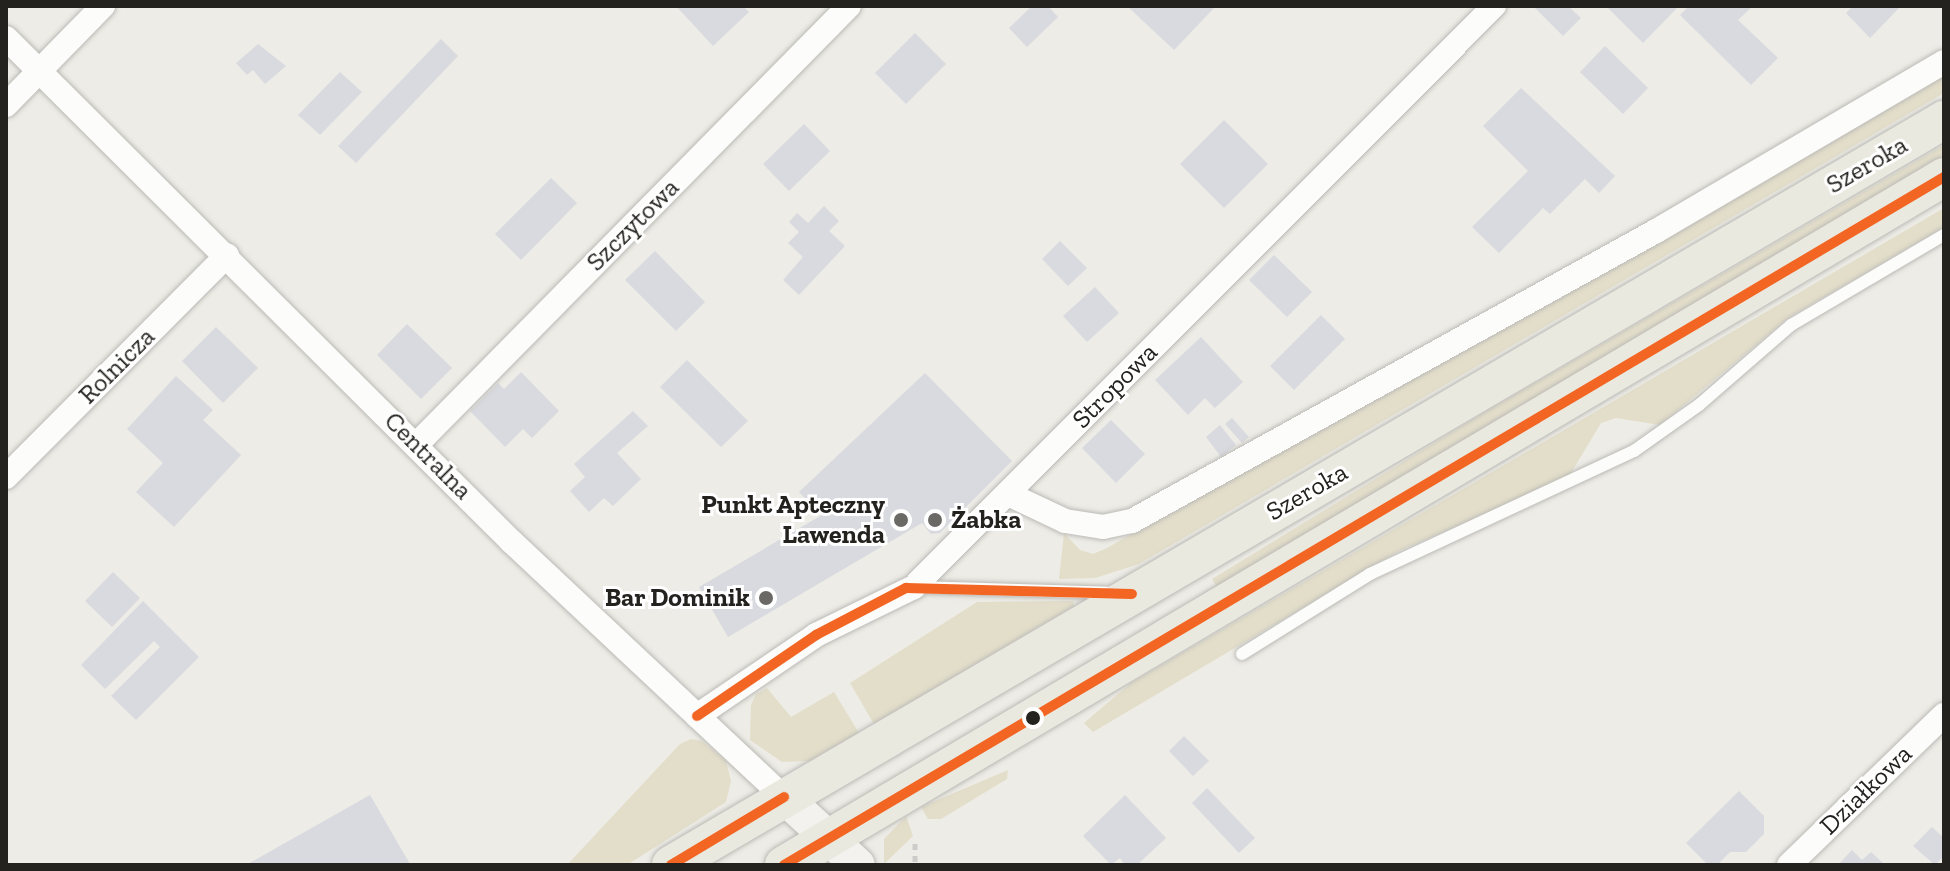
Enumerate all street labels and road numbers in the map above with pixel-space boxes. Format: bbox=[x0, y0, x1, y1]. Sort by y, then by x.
street label: Szeroka bbox=[1821, 129, 1913, 201]
street label: Szczytowa bbox=[580, 172, 686, 278]
street label: Rolnicza bbox=[72, 321, 162, 411]
street label: Stropowa bbox=[1066, 337, 1164, 435]
street label: Centralna bbox=[378, 406, 478, 506]
street label: Szeroka bbox=[1261, 456, 1353, 528]
street label: Działkowa bbox=[1813, 739, 1919, 841]

